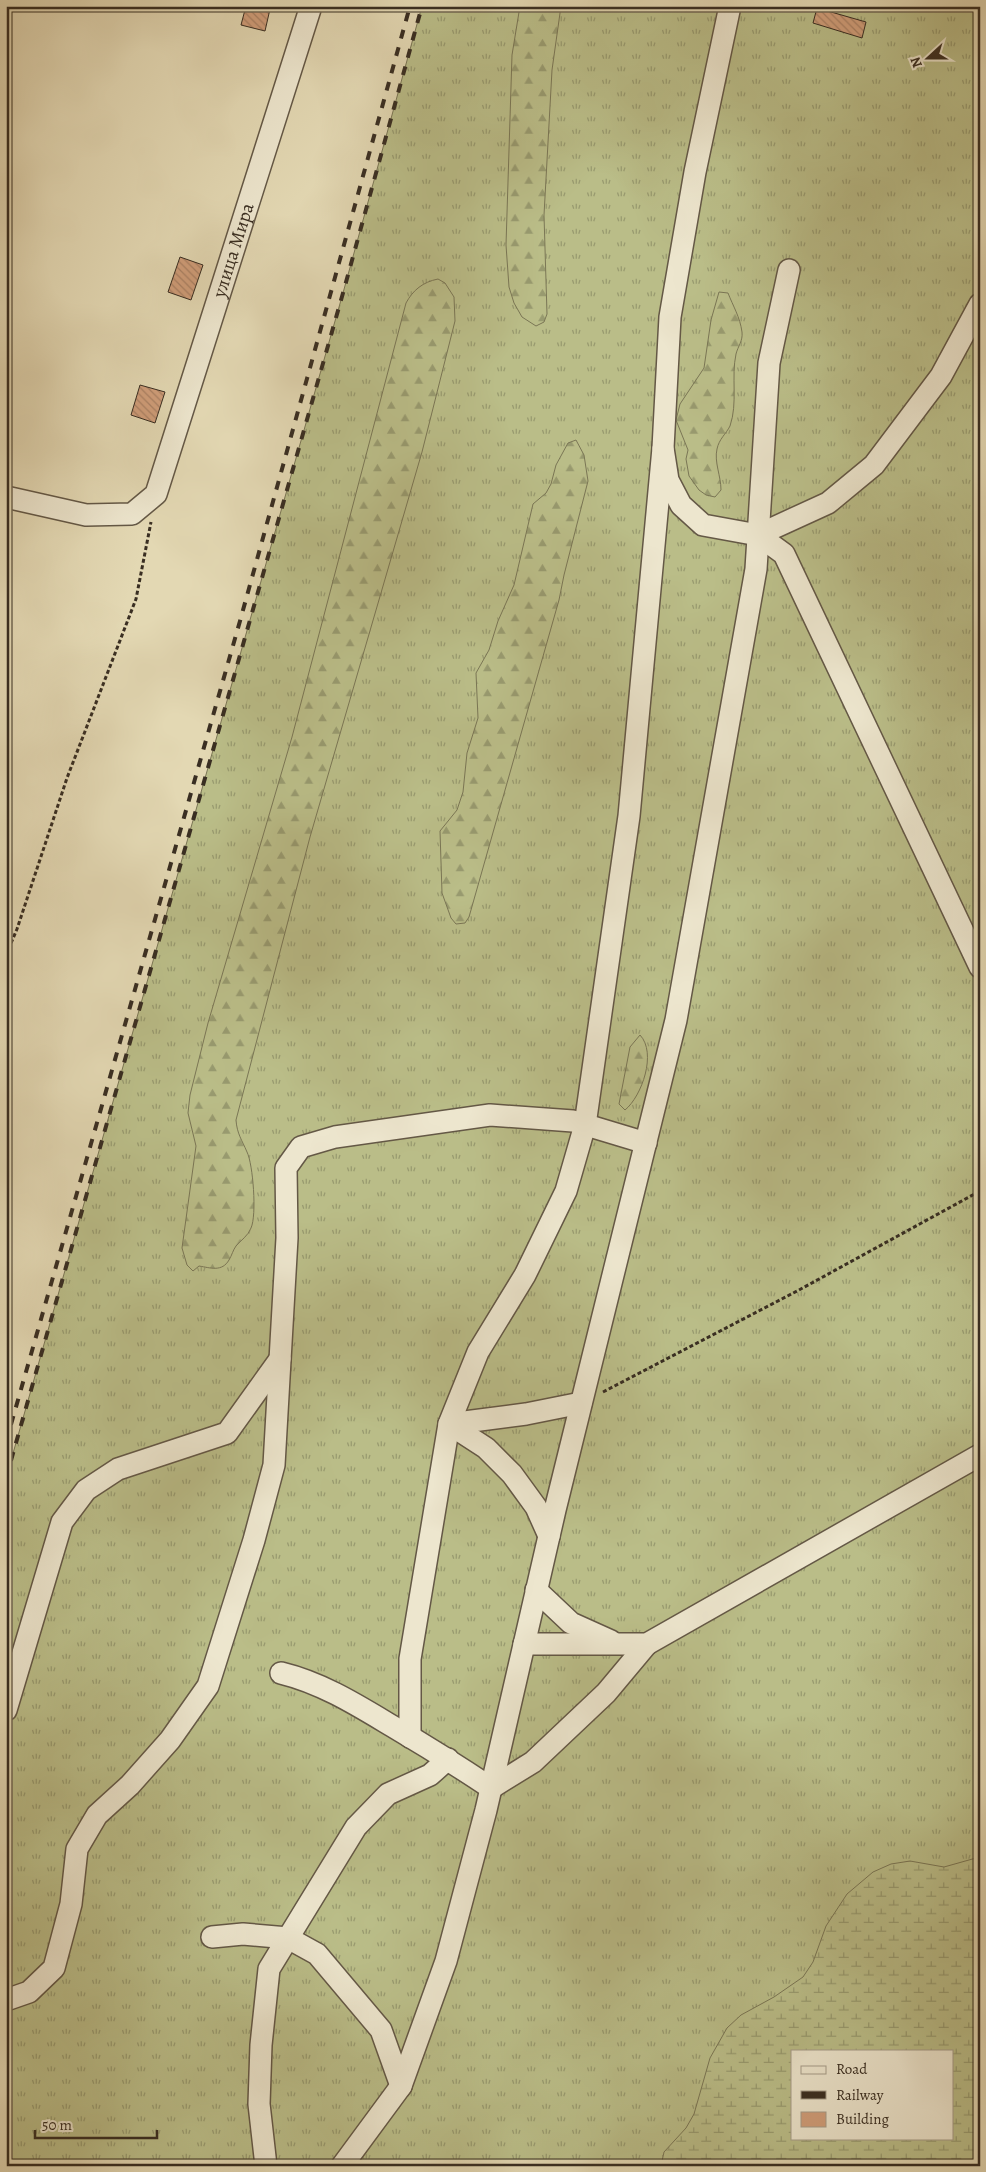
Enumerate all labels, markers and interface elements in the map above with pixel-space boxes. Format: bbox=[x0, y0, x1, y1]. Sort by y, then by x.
north arrow bbox=[904, 32, 954, 82]
text: N bbox=[906, 54, 927, 71]
street label: улица Мира bbox=[206, 199, 261, 302]
legend bbox=[791, 2050, 954, 2140]
text: Road bbox=[836, 2059, 868, 2079]
text: Railway bbox=[836, 2085, 884, 2105]
scale bar bbox=[35, 2107, 158, 2139]
text: Building bbox=[836, 2109, 889, 2129]
text: 50 m bbox=[42, 2115, 72, 2135]

